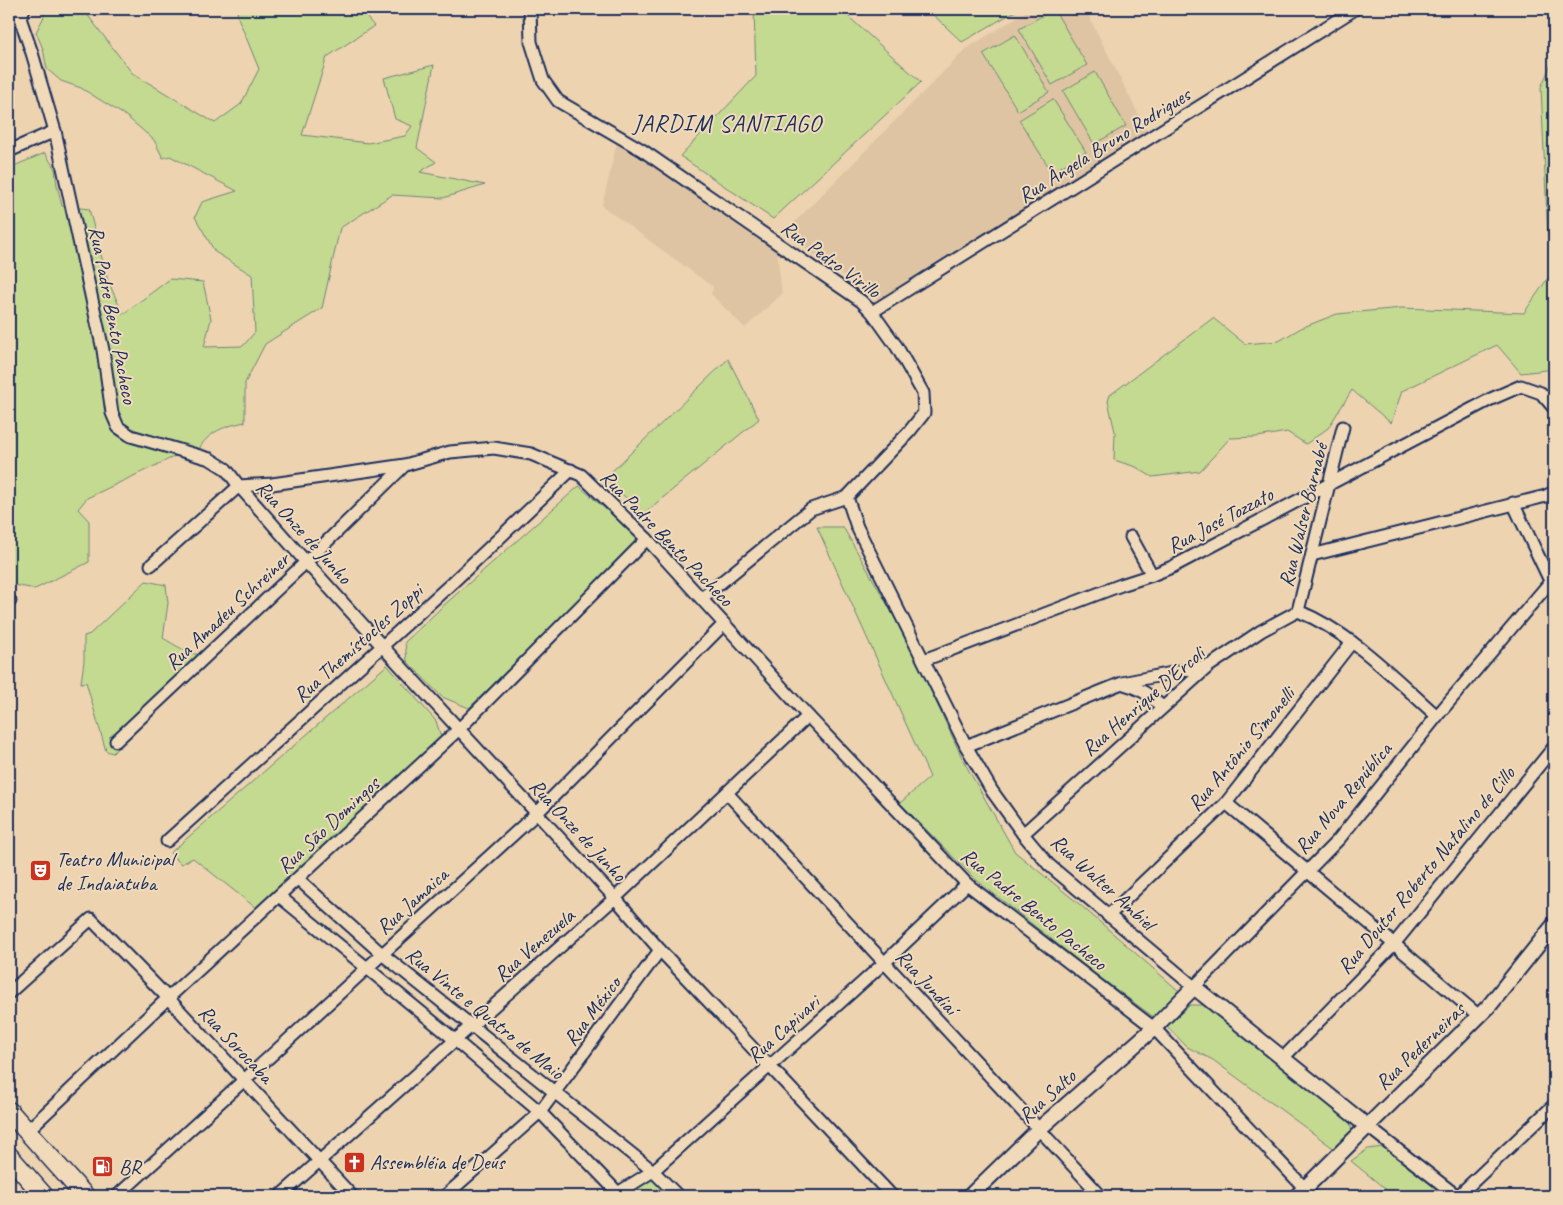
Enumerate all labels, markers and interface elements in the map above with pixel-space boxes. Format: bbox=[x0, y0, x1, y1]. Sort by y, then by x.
street label: Rua Ângela Bruno Rodrigues bbox=[1013, 80, 1197, 209]
district label: JARDIM SANTIAGO bbox=[631, 108, 824, 138]
street label: Rua Pedro Virillo bbox=[776, 214, 887, 305]
street label: Rua Padre Bento Pacheco bbox=[83, 224, 143, 408]
street label: Rua Walser Barnabé bbox=[1273, 438, 1334, 589]
street label: Rua Padre Bento Pacheco bbox=[595, 464, 740, 613]
street label: Rua Onze de Junho bbox=[250, 475, 359, 591]
street label: Rua José Tozzato bbox=[1163, 481, 1279, 559]
street label: Rua Amadeu Schreiner bbox=[159, 545, 296, 675]
street label: Rua Themístocles Zoppi bbox=[288, 576, 430, 708]
street label: Rua Henrique D'Ercoli bbox=[1076, 638, 1212, 762]
street label: Rua Antônio Simonelli bbox=[1182, 679, 1302, 816]
street label: Rua Nova República bbox=[1289, 736, 1398, 859]
street label: Rua Doutor Roberto Natalino de Cillo bbox=[1332, 760, 1521, 979]
street label: Rua São Domingos bbox=[271, 770, 386, 879]
street label: Rua Onze de Junho bbox=[524, 773, 633, 888]
street label: Rua Walter Ambiel bbox=[1045, 828, 1163, 938]
street label: Rua Padre Bento Pacheco bbox=[956, 842, 1113, 977]
place label: Teatro Municipal de Indaiatuba bbox=[56, 846, 178, 896]
theatre icon: Teatro Municipal de Indaiatuba bbox=[28, 859, 52, 883]
street label: Rua Jamaica bbox=[371, 860, 455, 940]
street label: Rua Venezuela bbox=[488, 902, 581, 987]
street label: Rua Vinte e Quatro de Maio bbox=[400, 941, 571, 1086]
street label: Rua Jundiaí bbox=[890, 944, 967, 1023]
street label: Rua México bbox=[558, 969, 628, 1051]
street label: Rua Capivari bbox=[741, 987, 827, 1069]
street label: Rua Pederneiras bbox=[1370, 995, 1472, 1095]
street label: Rua Sorocaba bbox=[193, 999, 281, 1090]
street label: Rua Salto bbox=[1013, 1062, 1082, 1129]
place label: Assembléia de Deus bbox=[370, 1149, 506, 1175]
church icon: Assembléia de Deus bbox=[342, 1150, 366, 1174]
place label: BR bbox=[119, 1154, 143, 1180]
fuel station icon: BR bbox=[91, 1155, 115, 1179]

